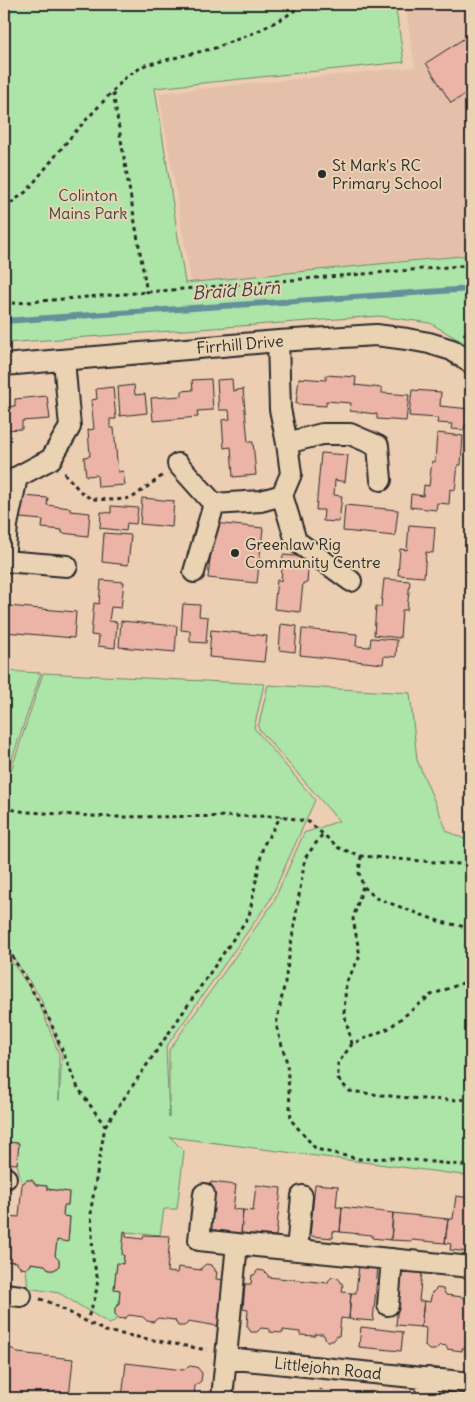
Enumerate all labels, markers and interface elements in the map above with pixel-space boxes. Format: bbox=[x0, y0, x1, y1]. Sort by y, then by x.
place label: St Mark's RC Primary School bbox=[332, 155, 442, 193]
marker: St Mark's RC Primary School bbox=[316, 168, 328, 180]
park label: Colinton Mains Park bbox=[49, 185, 128, 223]
water label: Braid Burn bbox=[191, 275, 281, 305]
street label: Firrhill Drive bbox=[196, 330, 284, 358]
place label: Greenlaw Rig Community Centre bbox=[245, 534, 381, 572]
marker: Greenlaw Rig Community Centre bbox=[229, 547, 241, 559]
street label: Littlejohn Road bbox=[273, 1352, 383, 1384]

